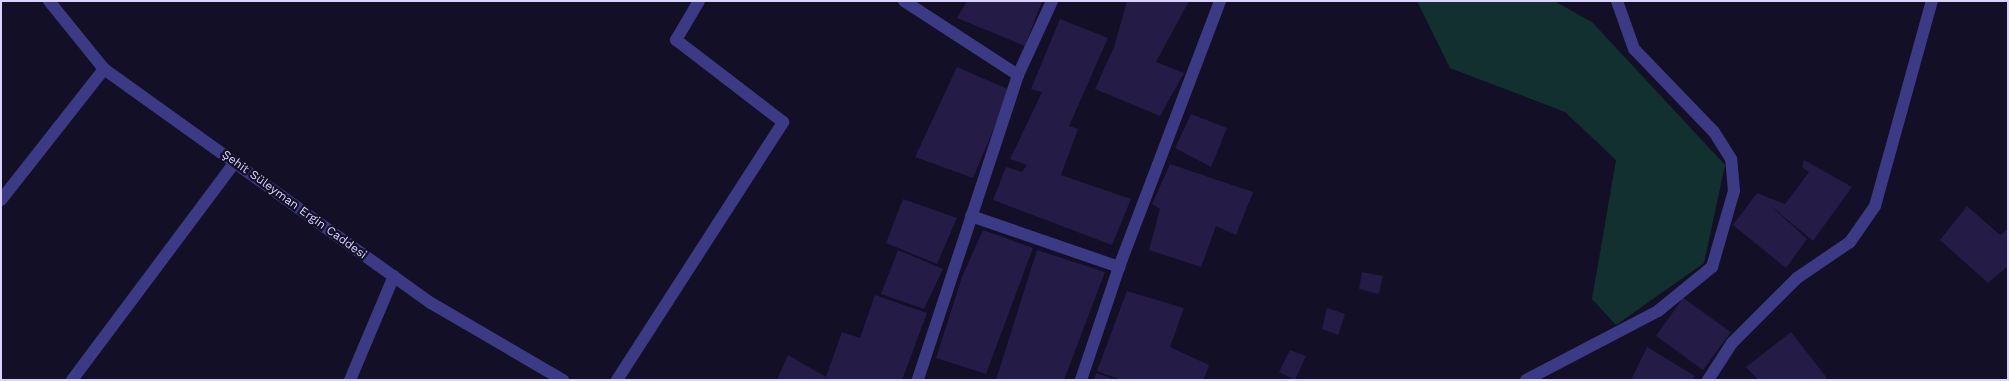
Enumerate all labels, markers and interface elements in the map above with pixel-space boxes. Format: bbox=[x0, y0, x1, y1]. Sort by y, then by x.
street label: Şehit Süleyman Ergin Caddesi bbox=[219, 148, 369, 262]

